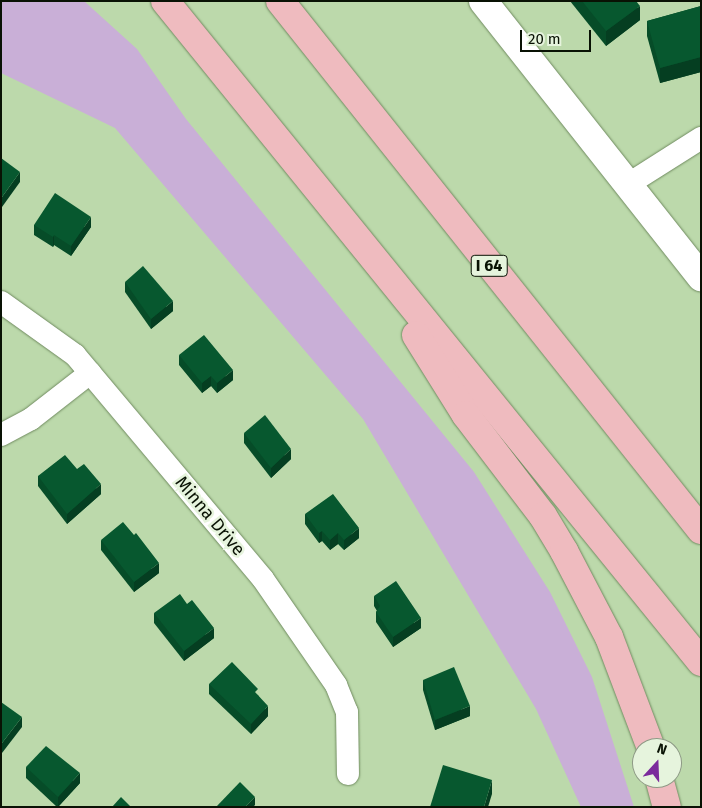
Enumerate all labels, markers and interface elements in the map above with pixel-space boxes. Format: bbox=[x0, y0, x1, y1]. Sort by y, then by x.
scale bar bbox=[522, 20, 593, 52]
text: 20 m bbox=[528, 30, 561, 48]
road number: I 64 bbox=[470, 252, 508, 280]
street label: Minna Drive bbox=[171, 472, 249, 560]
north arrow bbox=[632, 738, 682, 788]
text: N bbox=[655, 740, 669, 759]

